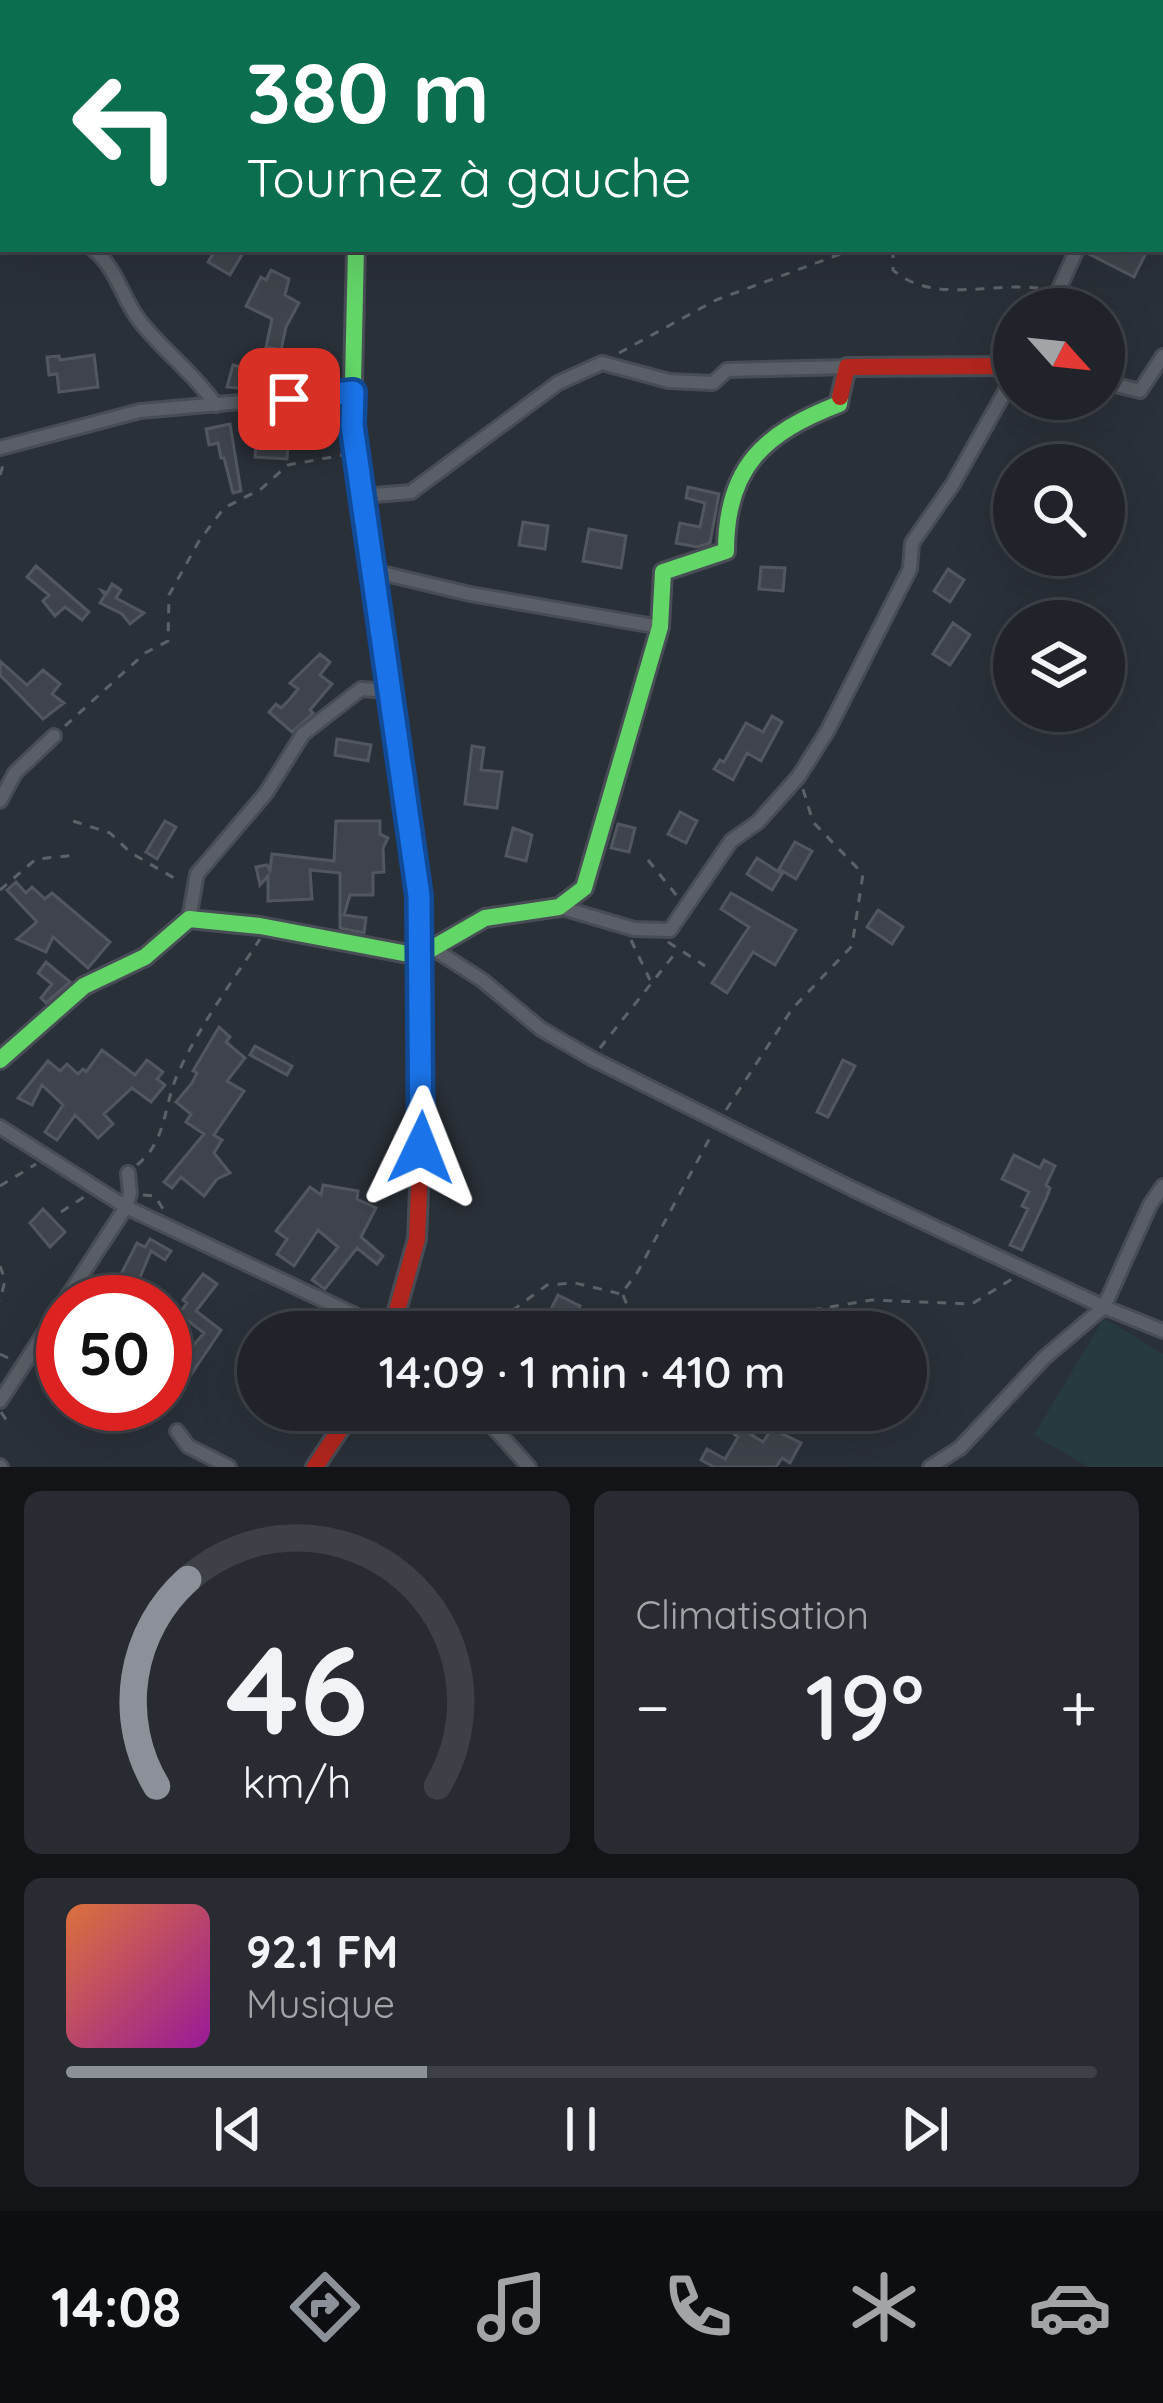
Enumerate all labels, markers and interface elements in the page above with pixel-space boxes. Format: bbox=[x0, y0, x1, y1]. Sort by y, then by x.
text: 380 m bbox=[246, 39, 490, 144]
icon: left bbox=[48, 48, 204, 204]
text: Tournez à gauche bbox=[246, 143, 692, 211]
north arrow bbox=[993, 288, 1125, 420]
map controls bbox=[993, 288, 1125, 732]
pin bbox=[238, 348, 340, 450]
icon: arrive bbox=[256, 366, 322, 432]
button: search bbox=[993, 444, 1125, 576]
button: layers bbox=[993, 600, 1125, 732]
position arrow bbox=[358, 1085, 484, 1211]
speed limit sign: 50 bbox=[36, 1275, 192, 1431]
text: 14:09 · 1 min · 410 m bbox=[379, 1343, 785, 1399]
text: Climatisation bbox=[636, 1590, 869, 1639]
text: 46 bbox=[226, 1610, 368, 1766]
text: 19° bbox=[805, 1650, 924, 1763]
text: − bbox=[636, 1665, 670, 1748]
text: + bbox=[1060, 1665, 1097, 1748]
text: km/h bbox=[242, 1754, 351, 1808]
text: 92.1 FM bbox=[246, 1923, 398, 1979]
text: Musique bbox=[246, 1979, 395, 2028]
icon: previous bbox=[205, 2096, 271, 2162]
icon: pause bbox=[548, 2096, 614, 2162]
icon: next bbox=[892, 2096, 958, 2162]
icon: directions bbox=[283, 2265, 367, 2349]
icon: music bbox=[470, 2265, 554, 2349]
icon: phone bbox=[656, 2265, 740, 2349]
icon: climate bbox=[842, 2265, 926, 2349]
icon: car bbox=[1028, 2265, 1112, 2349]
text: 14:08 bbox=[51, 2273, 181, 2341]

